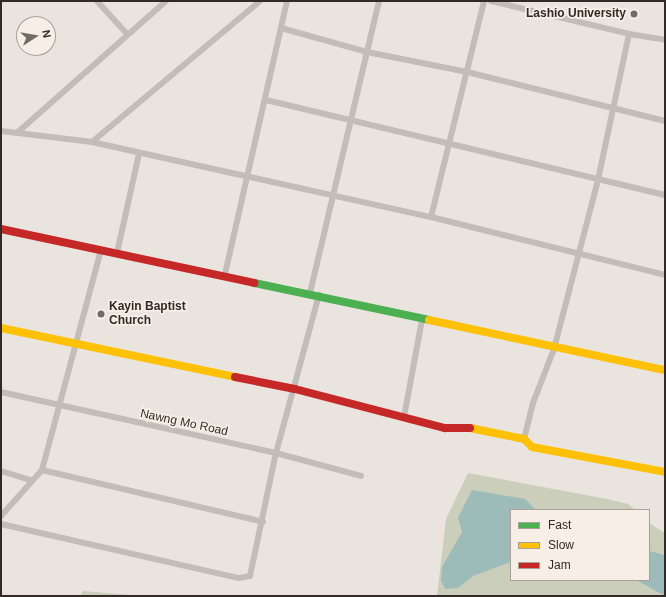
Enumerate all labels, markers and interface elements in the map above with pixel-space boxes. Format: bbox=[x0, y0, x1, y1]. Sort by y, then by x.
place label: Lashio University bbox=[526, 7, 626, 21]
marker: Lashio University bbox=[629, 9, 639, 19]
north arrow bbox=[16, 16, 56, 56]
text: N bbox=[40, 29, 53, 39]
place label: Kayin Baptist Church bbox=[109, 300, 186, 328]
marker: Kayin Baptist Church bbox=[96, 309, 106, 319]
street label: Nawng Mo Road bbox=[139, 407, 229, 439]
legend bbox=[510, 509, 650, 581]
text: Fast bbox=[548, 518, 571, 532]
text: Slow bbox=[548, 538, 574, 552]
text: Jam bbox=[548, 558, 571, 572]

